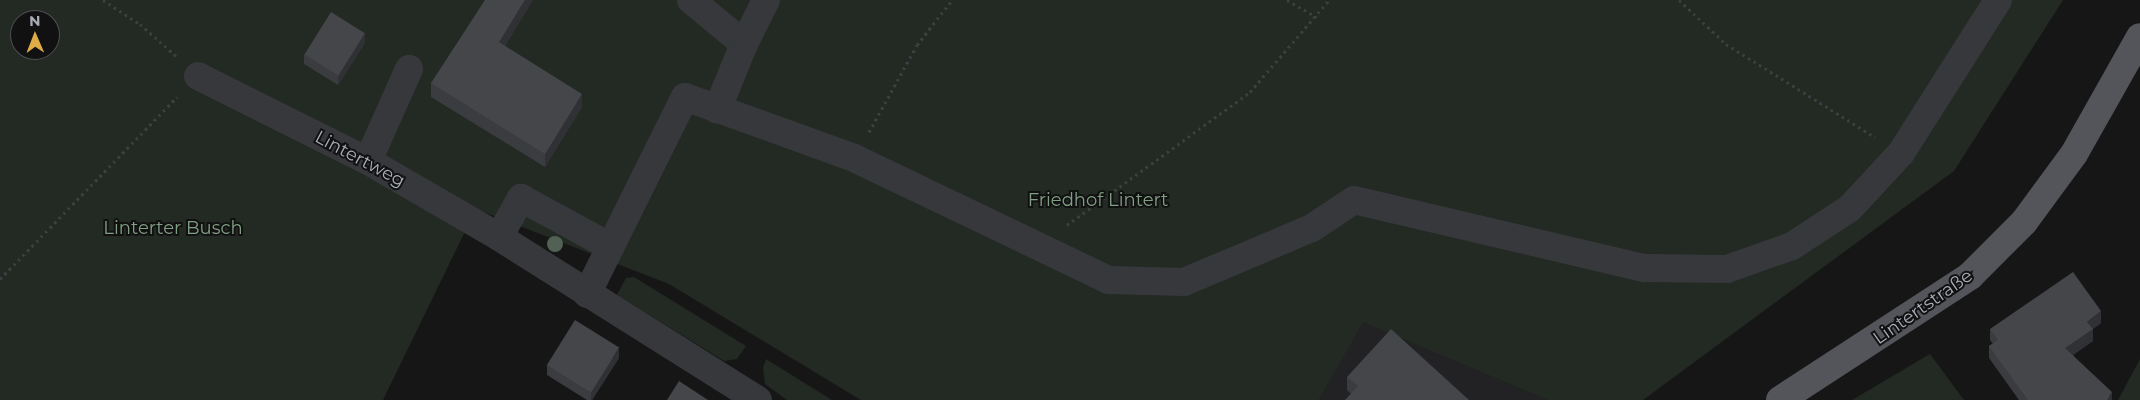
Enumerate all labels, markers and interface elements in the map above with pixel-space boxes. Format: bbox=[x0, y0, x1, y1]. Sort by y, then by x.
north arrow bbox=[10, 10, 60, 60]
text: N bbox=[29, 12, 41, 30]
street label: Lintertweg bbox=[311, 126, 409, 192]
park label: Friedhof Lintert bbox=[1028, 189, 1168, 211]
park label: Linterter Busch bbox=[103, 217, 243, 239]
street label: Lintertstraße bbox=[1869, 265, 1977, 349]

